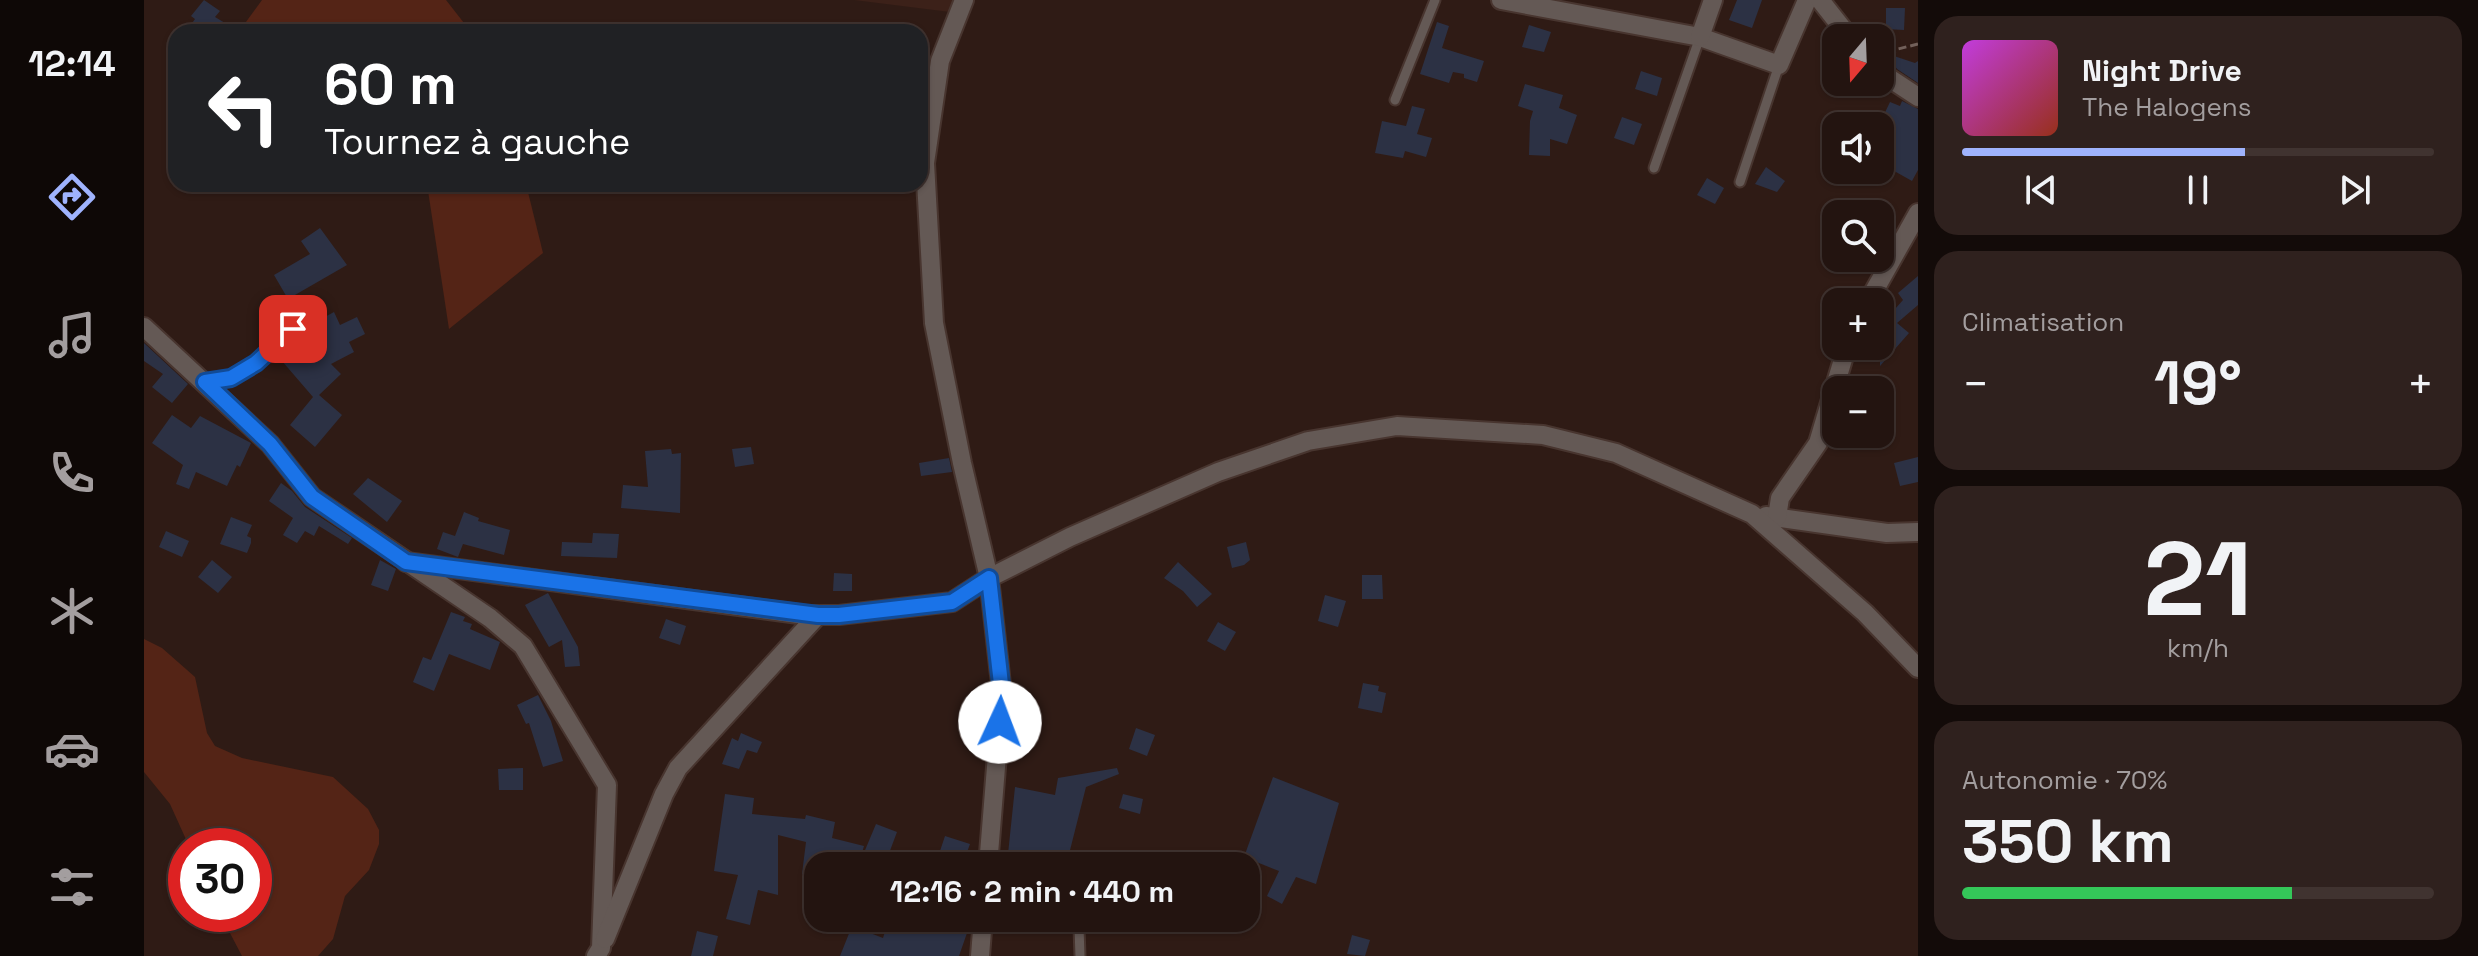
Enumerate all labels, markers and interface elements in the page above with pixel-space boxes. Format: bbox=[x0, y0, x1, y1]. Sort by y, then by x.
north arrow bbox=[1822, 24, 1894, 96]
map controls bbox=[1822, 24, 1894, 448]
text: 12:14 bbox=[28, 41, 116, 87]
text: 60 m bbox=[324, 49, 457, 120]
text: Night Drive bbox=[2082, 51, 2242, 90]
icon: left bbox=[192, 56, 296, 160]
text: The Halogens bbox=[2082, 90, 2251, 124]
button: sound bbox=[1822, 112, 1894, 184]
text: Tournez à gauche bbox=[324, 119, 630, 165]
icon: previous bbox=[2019, 168, 2063, 212]
icon: pause bbox=[2176, 168, 2220, 212]
icon: next bbox=[2333, 168, 2377, 212]
icon: directions bbox=[44, 169, 100, 225]
button: search bbox=[1822, 200, 1894, 272]
button: + bbox=[1822, 288, 1894, 360]
pin bbox=[259, 295, 327, 363]
text: Climatisation bbox=[1962, 305, 2124, 339]
icon: music bbox=[44, 307, 100, 363]
icon: arrive bbox=[271, 307, 315, 351]
text: 19° bbox=[2154, 345, 2242, 422]
text: − bbox=[1962, 356, 1989, 412]
text: + bbox=[2407, 356, 2434, 412]
button: − bbox=[1822, 376, 1894, 448]
icon: phone bbox=[44, 445, 100, 501]
text: 21 bbox=[2144, 513, 2252, 645]
icon: climate bbox=[44, 583, 100, 639]
text: km/h bbox=[2167, 631, 2229, 665]
position arrow bbox=[958, 680, 1042, 764]
icon: car bbox=[44, 721, 100, 777]
text: Autonomie · 70% bbox=[1962, 763, 2167, 797]
text: 350 km bbox=[1962, 803, 2174, 880]
speed limit sign: 30 bbox=[168, 828, 272, 932]
icon: filters bbox=[44, 859, 100, 915]
text: 12:16 · 2 min · 440 m bbox=[890, 872, 1174, 911]

